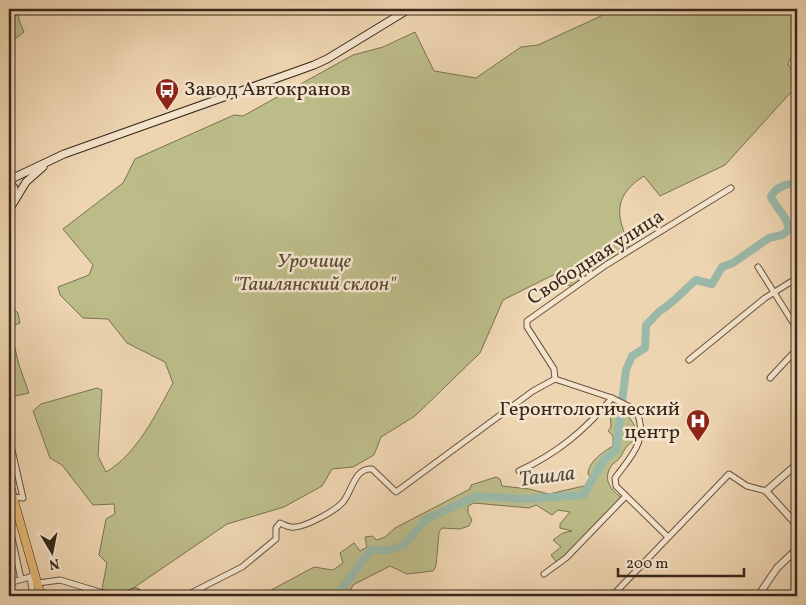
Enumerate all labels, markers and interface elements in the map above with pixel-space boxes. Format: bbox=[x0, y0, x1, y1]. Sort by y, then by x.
place label: Завод Автокранов bbox=[184, 76, 351, 104]
bus stop icon: Завод Автокранов bbox=[154, 77, 180, 111]
street label: Свободная улица bbox=[522, 203, 670, 313]
park label: Урочище "Ташлянский склон" bbox=[232, 248, 397, 299]
place label: Геронтологический центр bbox=[499, 396, 680, 447]
hospital icon: Геронтологический центр bbox=[685, 408, 711, 442]
water label: Ташла bbox=[517, 459, 577, 495]
north arrow bbox=[28, 528, 78, 578]
scale bar bbox=[618, 545, 745, 577]
text: N bbox=[47, 553, 61, 574]
text: 200 m bbox=[626, 554, 669, 575]

